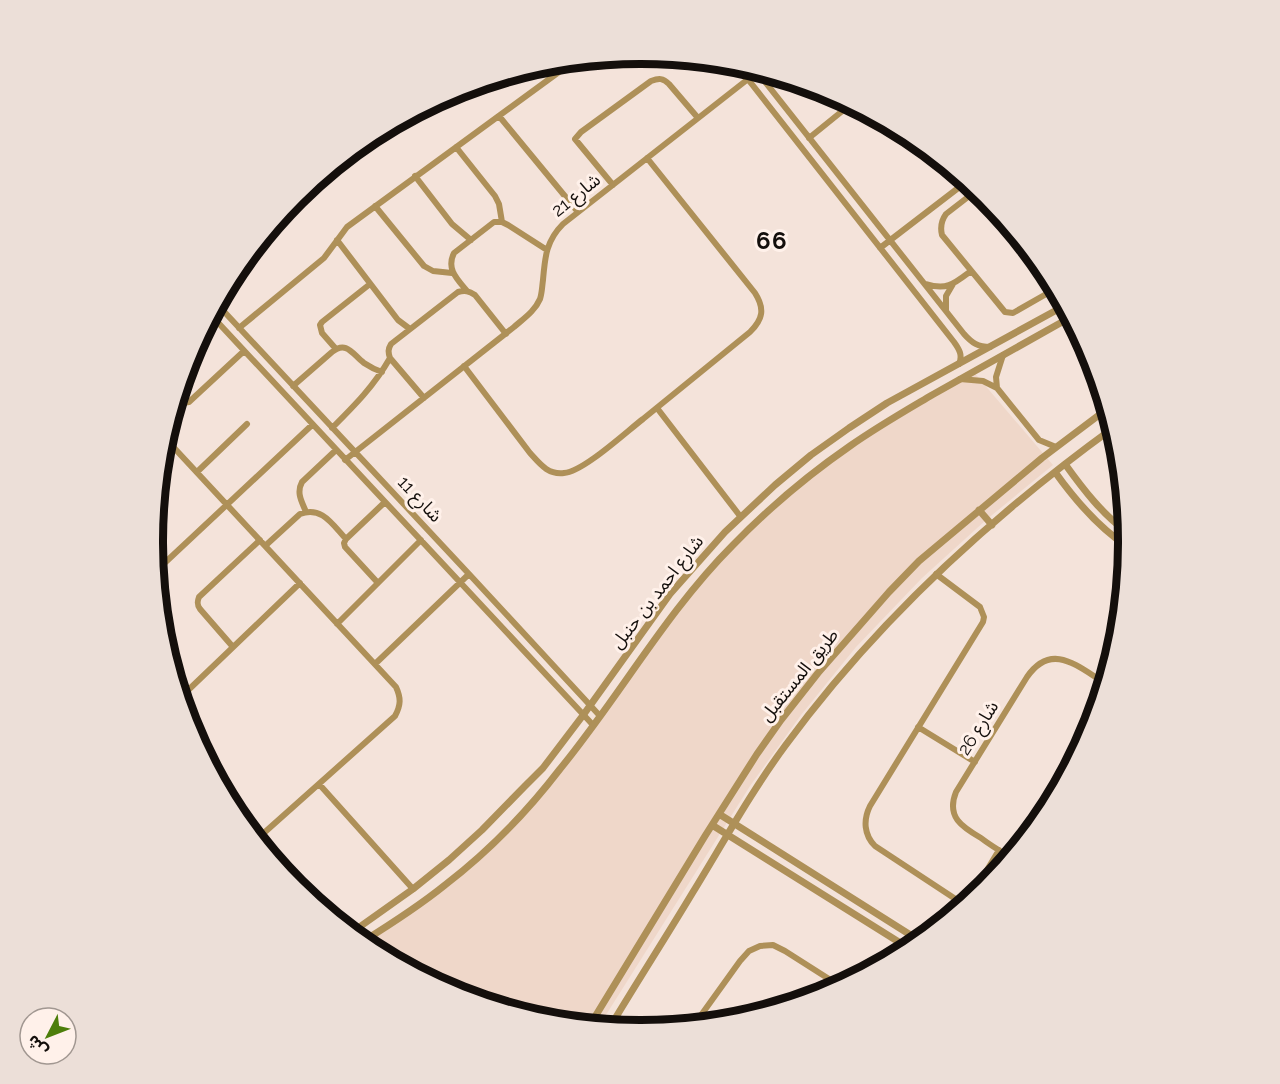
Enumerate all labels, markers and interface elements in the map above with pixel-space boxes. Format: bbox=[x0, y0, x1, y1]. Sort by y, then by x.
street label: شارع 21 bbox=[547, 169, 607, 224]
district label: 66 bbox=[756, 226, 788, 255]
street label: شارع 11 bbox=[391, 471, 447, 529]
street label: شارع احمد بن حنبل bbox=[606, 531, 710, 655]
street label: طريق المستقبل bbox=[755, 624, 843, 726]
street label: شارع 26 bbox=[953, 697, 1006, 761]
north arrow bbox=[18, 1006, 78, 1066]
text: ش bbox=[23, 1031, 52, 1060]

